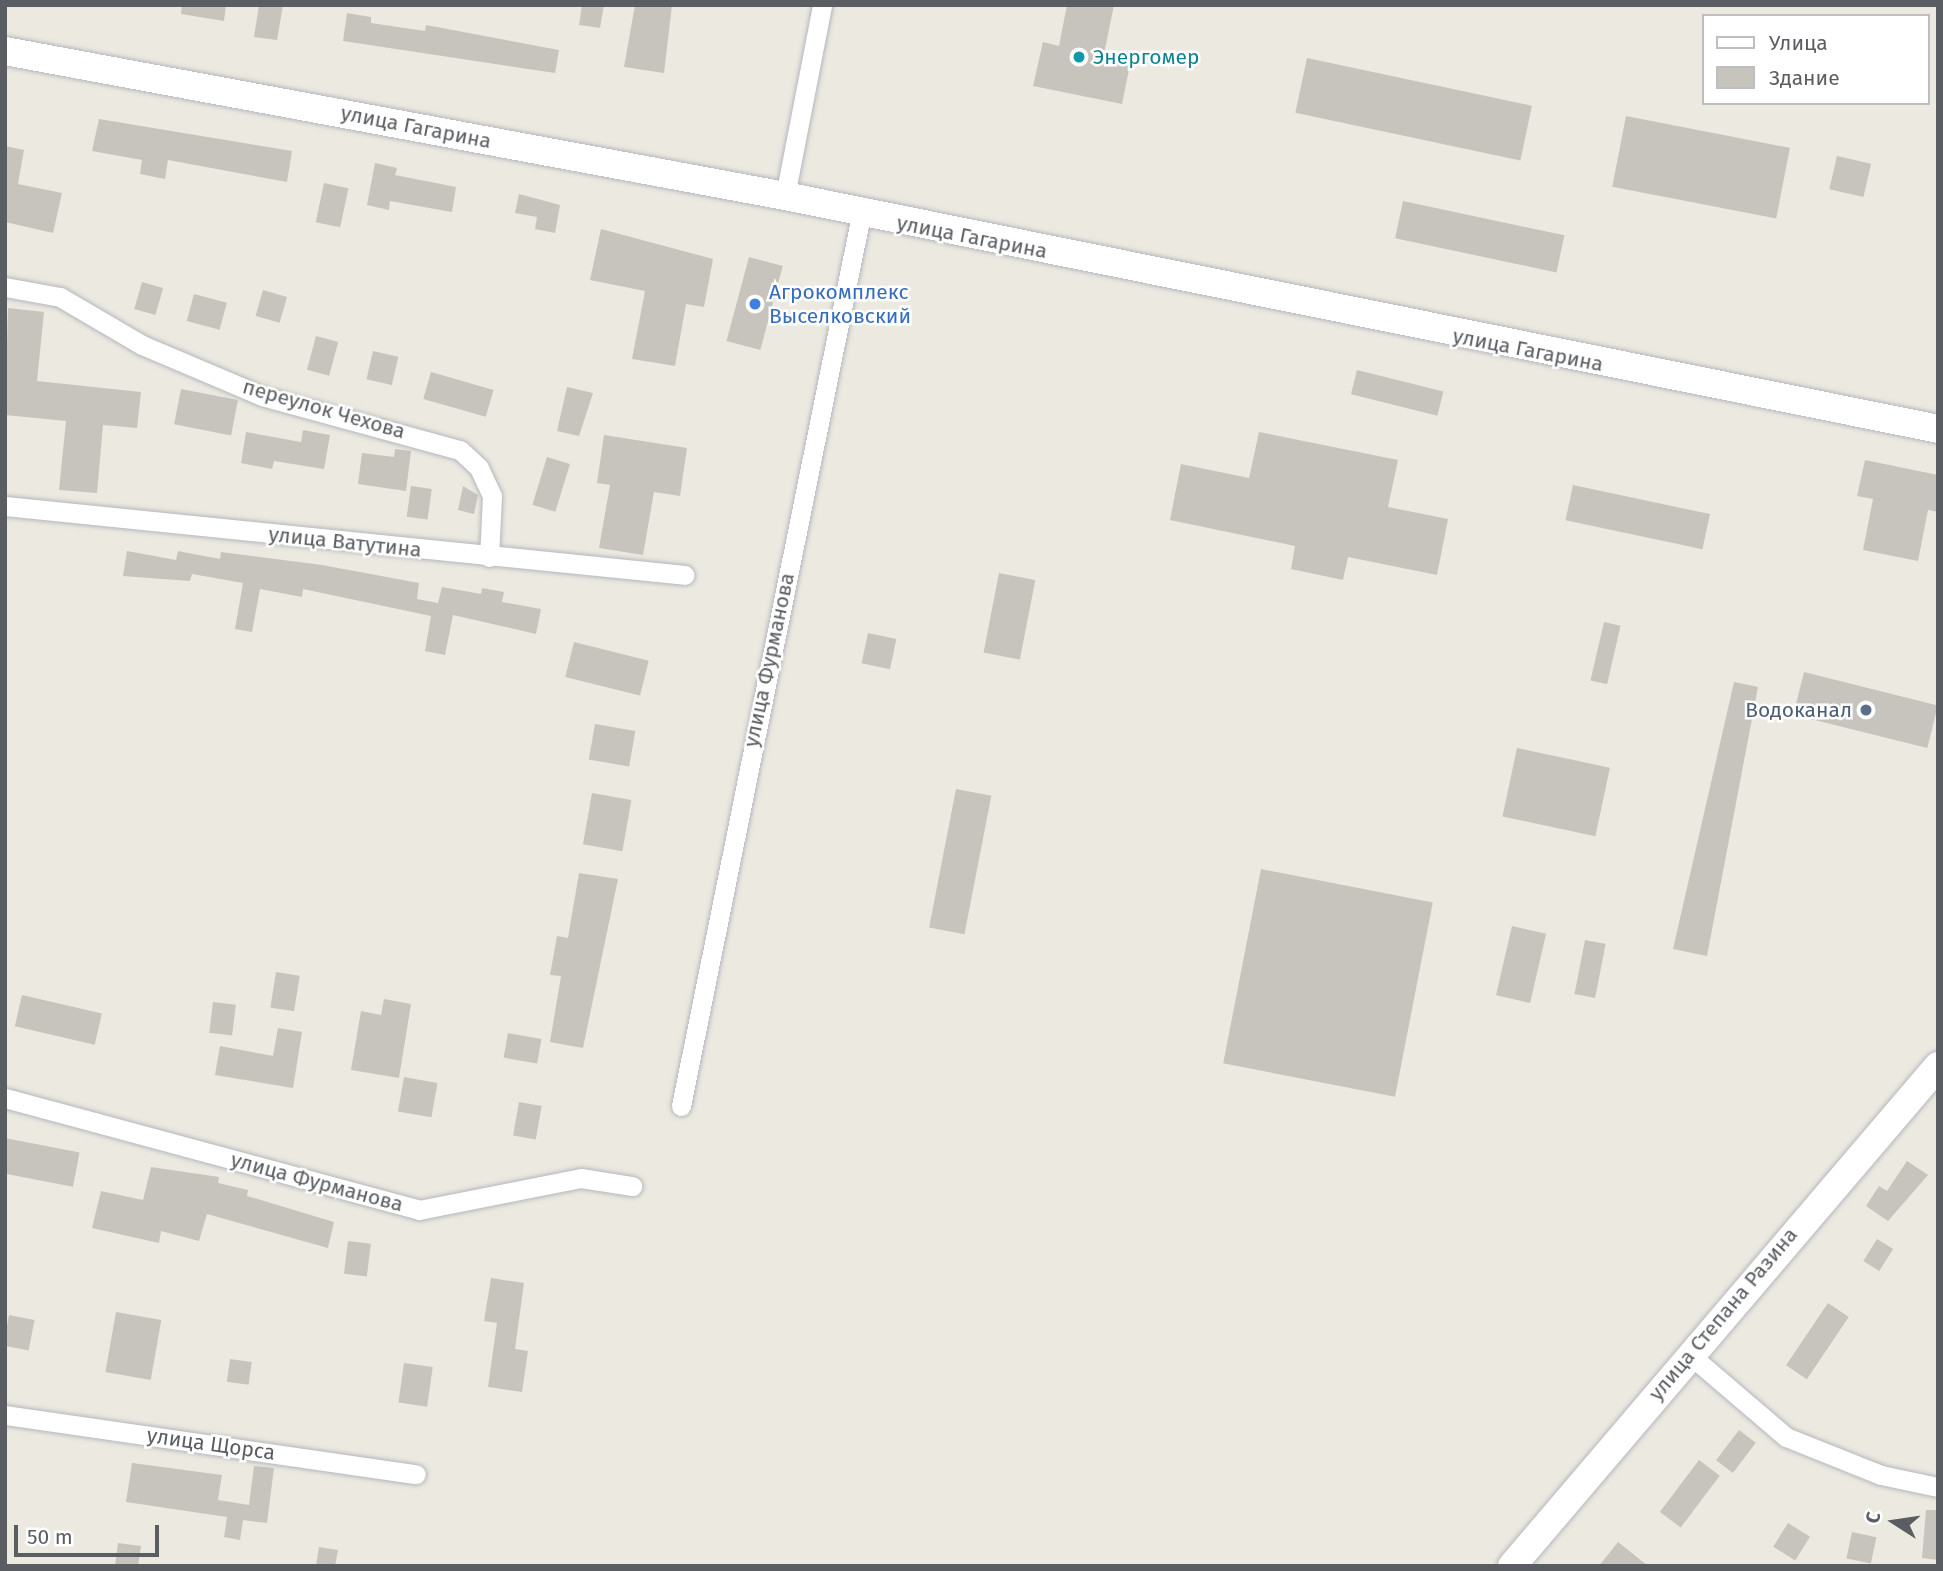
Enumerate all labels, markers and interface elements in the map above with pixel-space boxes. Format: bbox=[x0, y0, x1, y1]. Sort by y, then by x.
legend bbox=[1702, 14, 1929, 105]
text: Улица bbox=[1769, 30, 1828, 56]
place label: Энергомер bbox=[1093, 44, 1199, 70]
marker: Энергомер bbox=[1071, 49, 1087, 65]
text: Здание bbox=[1769, 65, 1840, 91]
street label: улица Гагарина bbox=[339, 100, 493, 154]
street label: улица Гагарина bbox=[895, 210, 1049, 264]
place label: Агрокомплекс Выселковский bbox=[769, 279, 911, 329]
marker: Агрокомплекс Выселковский bbox=[747, 296, 763, 312]
street label: улица Гагарина bbox=[1451, 323, 1605, 377]
street label: переулок Чехова bbox=[240, 374, 408, 444]
street label: улица Ватутина bbox=[267, 521, 423, 563]
street label: улица Фурманова bbox=[738, 571, 800, 749]
place label: Водоканал bbox=[1745, 697, 1852, 723]
marker: Водоканал bbox=[1858, 702, 1874, 718]
street label: улица Фурманова bbox=[228, 1147, 406, 1217]
street label: улица Степана Разина bbox=[1643, 1222, 1803, 1406]
street label: улица Щорса bbox=[145, 1423, 277, 1465]
north arrow bbox=[1859, 1487, 1929, 1557]
text: С bbox=[1861, 1510, 1885, 1525]
scale bar bbox=[18, 1512, 163, 1556]
text: 50 m bbox=[27, 1524, 73, 1550]

